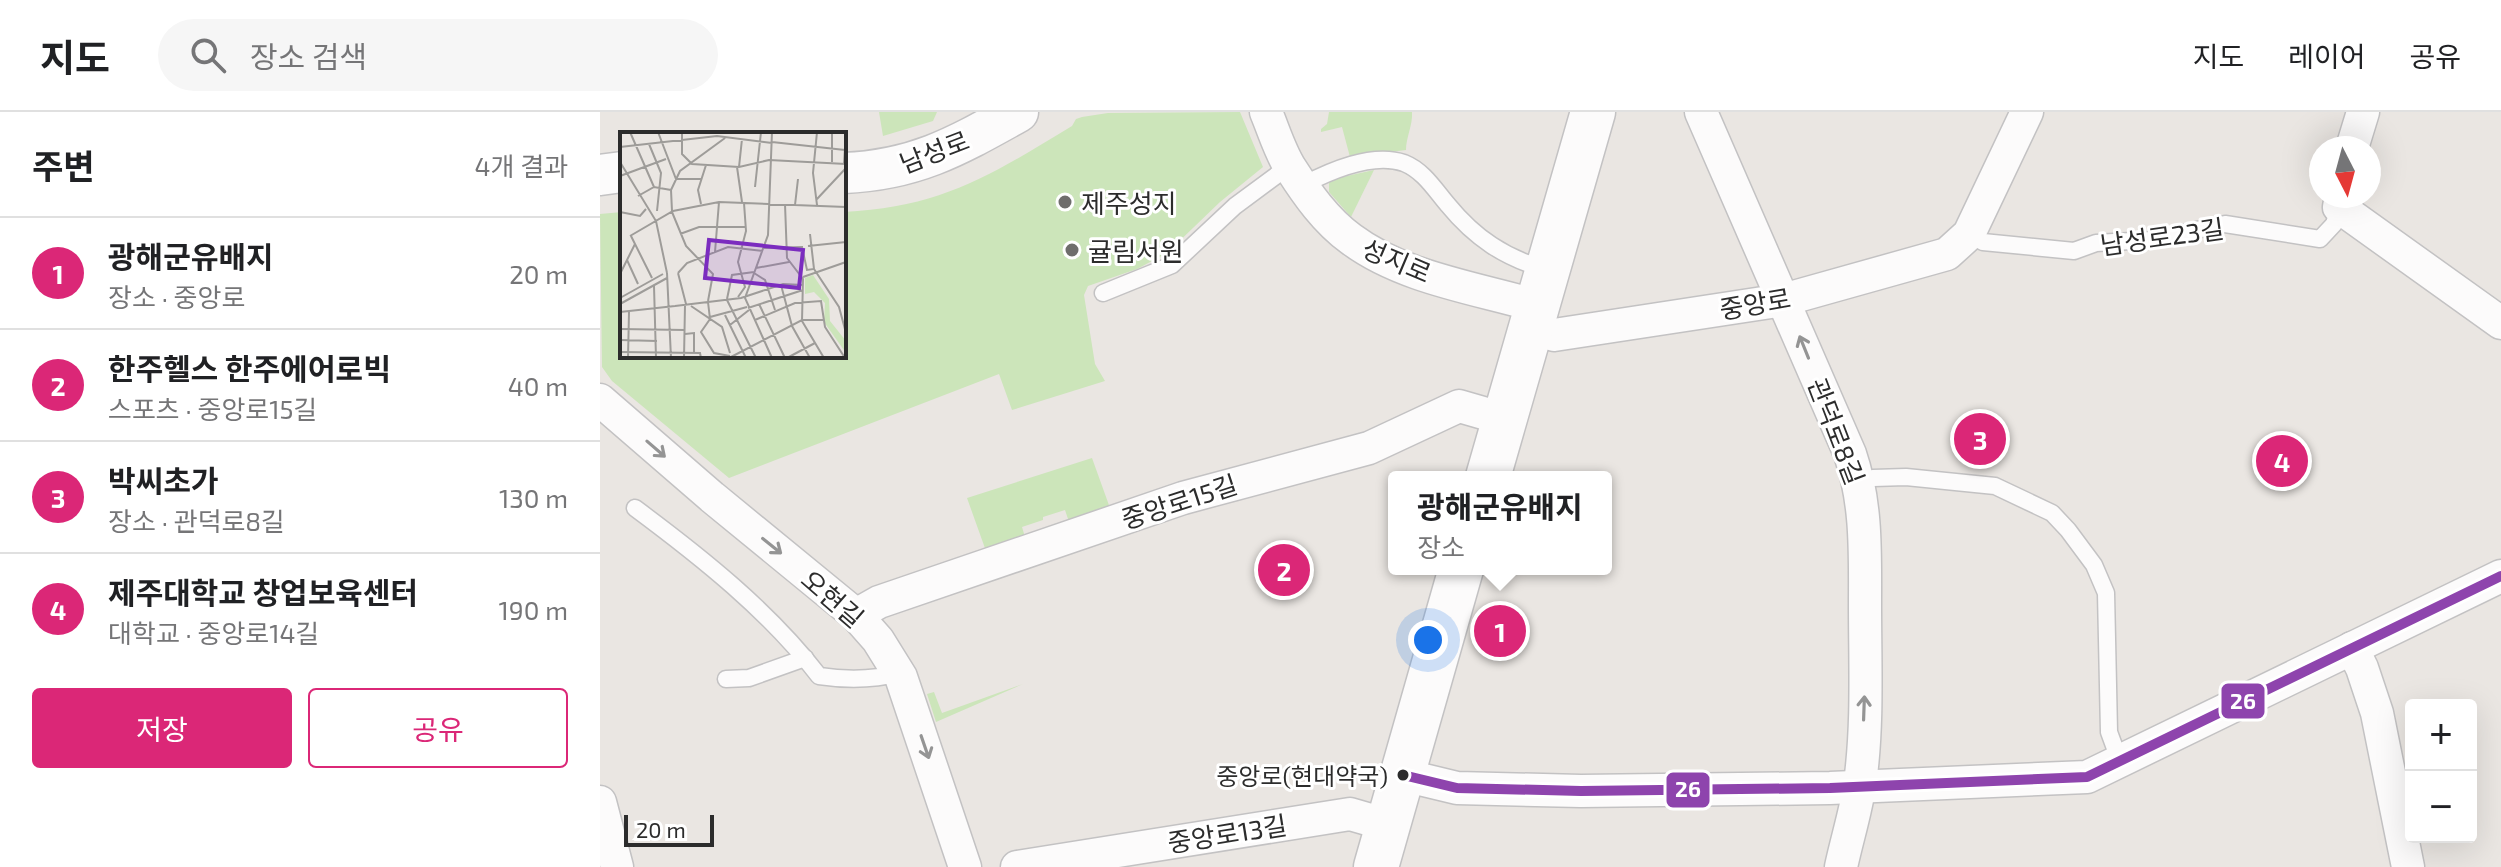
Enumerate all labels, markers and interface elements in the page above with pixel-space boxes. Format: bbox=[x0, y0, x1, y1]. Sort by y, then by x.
search box bbox=[158, 19, 718, 91]
icon: search bbox=[186, 33, 230, 77]
text: 지도 bbox=[40, 34, 110, 80]
text: 장소 검색 bbox=[250, 38, 367, 74]
text: 지도 bbox=[2193, 39, 2244, 73]
text: 레이어 bbox=[2288, 39, 2365, 73]
text: 공유 bbox=[2409, 39, 2461, 73]
street label: 남성로 bbox=[895, 124, 973, 178]
inset map bbox=[620, 132, 846, 358]
north arrow bbox=[2309, 136, 2381, 208]
text: 주변 bbox=[32, 145, 95, 186]
text: 4개 결과 bbox=[474, 150, 568, 181]
place label: 제주성지 bbox=[1081, 187, 1177, 218]
marker: 제주성지 bbox=[1056, 193, 1074, 211]
street label: 남성로23길 bbox=[2098, 212, 2226, 260]
street label: 성지로 bbox=[1358, 232, 1436, 288]
place label: 귤림서원 bbox=[1088, 235, 1184, 266]
text: 광해군유배지 bbox=[108, 238, 274, 274]
marker: 귤림서원 bbox=[1063, 241, 1081, 259]
text: 1 bbox=[52, 258, 64, 289]
text: 20 m bbox=[509, 258, 568, 289]
text: 장소 · 중앙로 bbox=[108, 281, 245, 312]
street label: 중앙로 bbox=[1717, 282, 1793, 324]
one-way arrow bbox=[1796, 335, 1810, 360]
text: 한주헬스 한주에어로빅 bbox=[108, 350, 390, 386]
text: 2 bbox=[50, 370, 66, 401]
text: 40 m bbox=[508, 370, 568, 401]
street label: 관덕로8길 bbox=[1803, 373, 1871, 489]
text: 스포츠 · 중앙로15길 bbox=[108, 393, 317, 424]
pin: 3 bbox=[1954, 409, 2006, 469]
pin: 4 bbox=[2256, 431, 2308, 491]
one-way arrow bbox=[645, 440, 665, 458]
text: 박씨초가 bbox=[108, 462, 218, 498]
street label: 중앙로15길 bbox=[1117, 468, 1241, 534]
popup bbox=[1388, 471, 1612, 575]
text: 3 bbox=[51, 482, 65, 513]
text: 130 m bbox=[499, 482, 568, 513]
text: 광해군유배지 bbox=[1417, 488, 1583, 524]
text: 장소 · 관덕로8길 bbox=[108, 505, 285, 536]
text: 장소 bbox=[1417, 531, 1465, 562]
one-way arrow bbox=[761, 538, 782, 555]
pin: 2 bbox=[1258, 540, 1310, 600]
street label: 오현길 bbox=[796, 563, 870, 633]
text: 제주대학교 창업보육센터 bbox=[108, 574, 418, 610]
text: 4 bbox=[50, 594, 66, 625]
text: 190 m bbox=[499, 594, 568, 625]
pin: 1 bbox=[1474, 601, 1526, 661]
text: 대학교 · 중앙로14길 bbox=[108, 617, 320, 648]
your location bbox=[1408, 620, 1448, 660]
line badge: 26 bbox=[2220, 682, 2266, 720]
text: 26 bbox=[2230, 687, 2256, 713]
button: 저장 bbox=[32, 688, 292, 768]
button: 공유 bbox=[308, 688, 568, 768]
one-way arrow bbox=[1857, 695, 1872, 721]
map controls bbox=[2405, 699, 2477, 843]
button: + bbox=[2405, 699, 2477, 771]
one-way arrow bbox=[919, 735, 934, 760]
place label: 중앙로(현대약국) bbox=[1216, 761, 1388, 790]
marker: 중앙로(현대약국) bbox=[1395, 767, 1411, 783]
line badge: 26 bbox=[1665, 771, 1711, 809]
button: − bbox=[2405, 771, 2477, 843]
text: 26 bbox=[1675, 775, 1701, 801]
street label: 중앙로13길 bbox=[1165, 808, 1289, 858]
scale bar bbox=[624, 811, 714, 847]
text: 20 m bbox=[636, 816, 686, 842]

